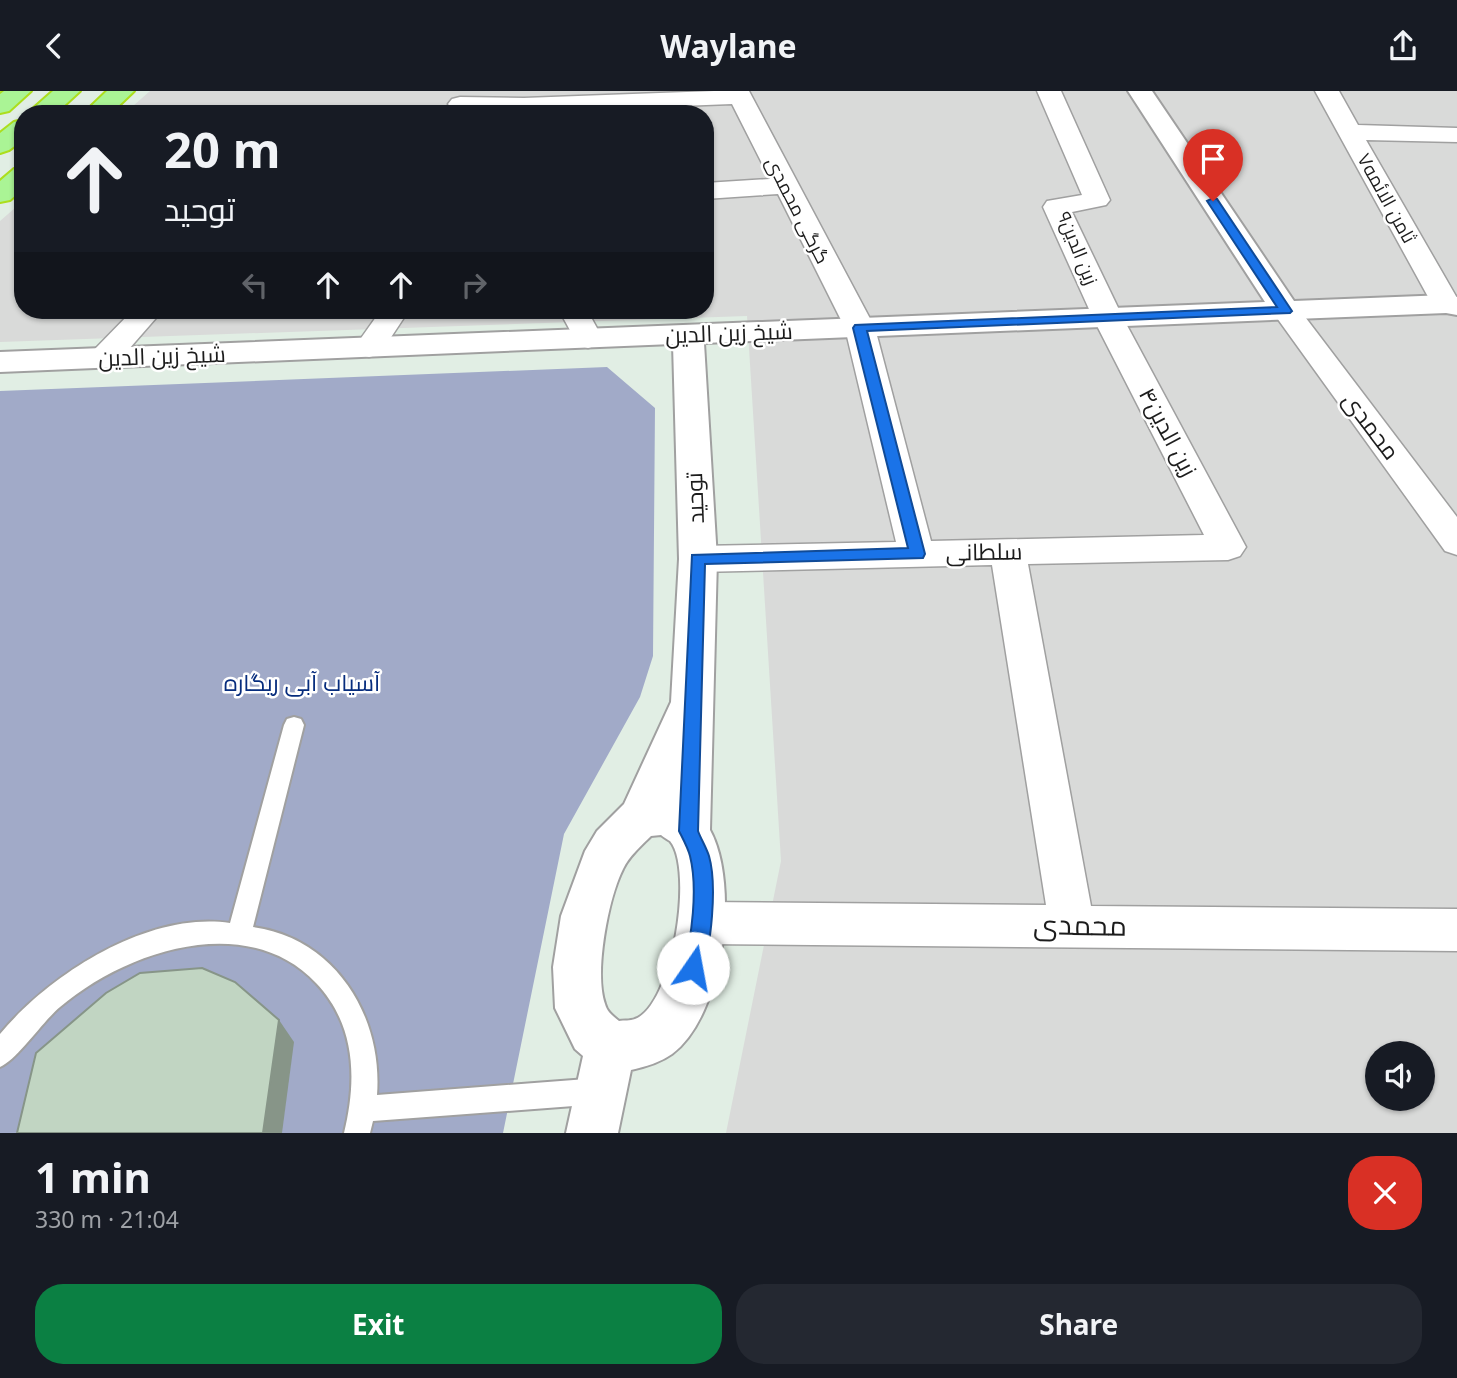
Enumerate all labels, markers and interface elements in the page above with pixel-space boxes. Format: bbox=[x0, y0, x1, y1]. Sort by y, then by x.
text: Waylane bbox=[660, 24, 797, 67]
icon: back bbox=[35, 27, 73, 65]
icon: share bbox=[1384, 27, 1422, 65]
text: 20 m bbox=[164, 116, 281, 182]
pin bbox=[1183, 129, 1243, 201]
icon: ahead bbox=[49, 133, 140, 224]
icon: arrive bbox=[1194, 140, 1232, 178]
street label: ثامن الا‌ئمه۷ bbox=[1352, 148, 1422, 248]
street label: گرگی محمدی bbox=[760, 152, 836, 268]
text: توحید bbox=[164, 187, 235, 230]
street label: زین الدین۹ bbox=[1052, 207, 1104, 289]
icon: left bbox=[236, 266, 274, 304]
icon: ahead bbox=[309, 266, 347, 304]
icon: ahead bbox=[382, 266, 420, 304]
icon: right bbox=[455, 266, 493, 304]
street label: شیخ زین الدین bbox=[665, 314, 793, 351]
street label: شیخ زین الدین bbox=[98, 337, 226, 374]
street label: زین الدین۴ bbox=[1132, 381, 1206, 482]
street label: محمدی bbox=[1336, 385, 1408, 466]
street label: توحید bbox=[677, 472, 711, 524]
street label: سلطانی bbox=[945, 534, 1023, 568]
park label: آسیاب آبی ریگاره bbox=[224, 666, 380, 698]
street label: محمدی bbox=[1033, 904, 1127, 944]
position arrow bbox=[656, 931, 730, 1005]
map controls bbox=[1365, 1041, 1435, 1111]
button: sound bbox=[1365, 1041, 1435, 1111]
text: 1 min bbox=[35, 1148, 151, 1205]
button: close bbox=[1348, 1156, 1422, 1230]
text: 330 m · 21:04 bbox=[35, 1203, 179, 1235]
button: Exit bbox=[35, 1284, 722, 1364]
button: Share bbox=[736, 1284, 1422, 1364]

